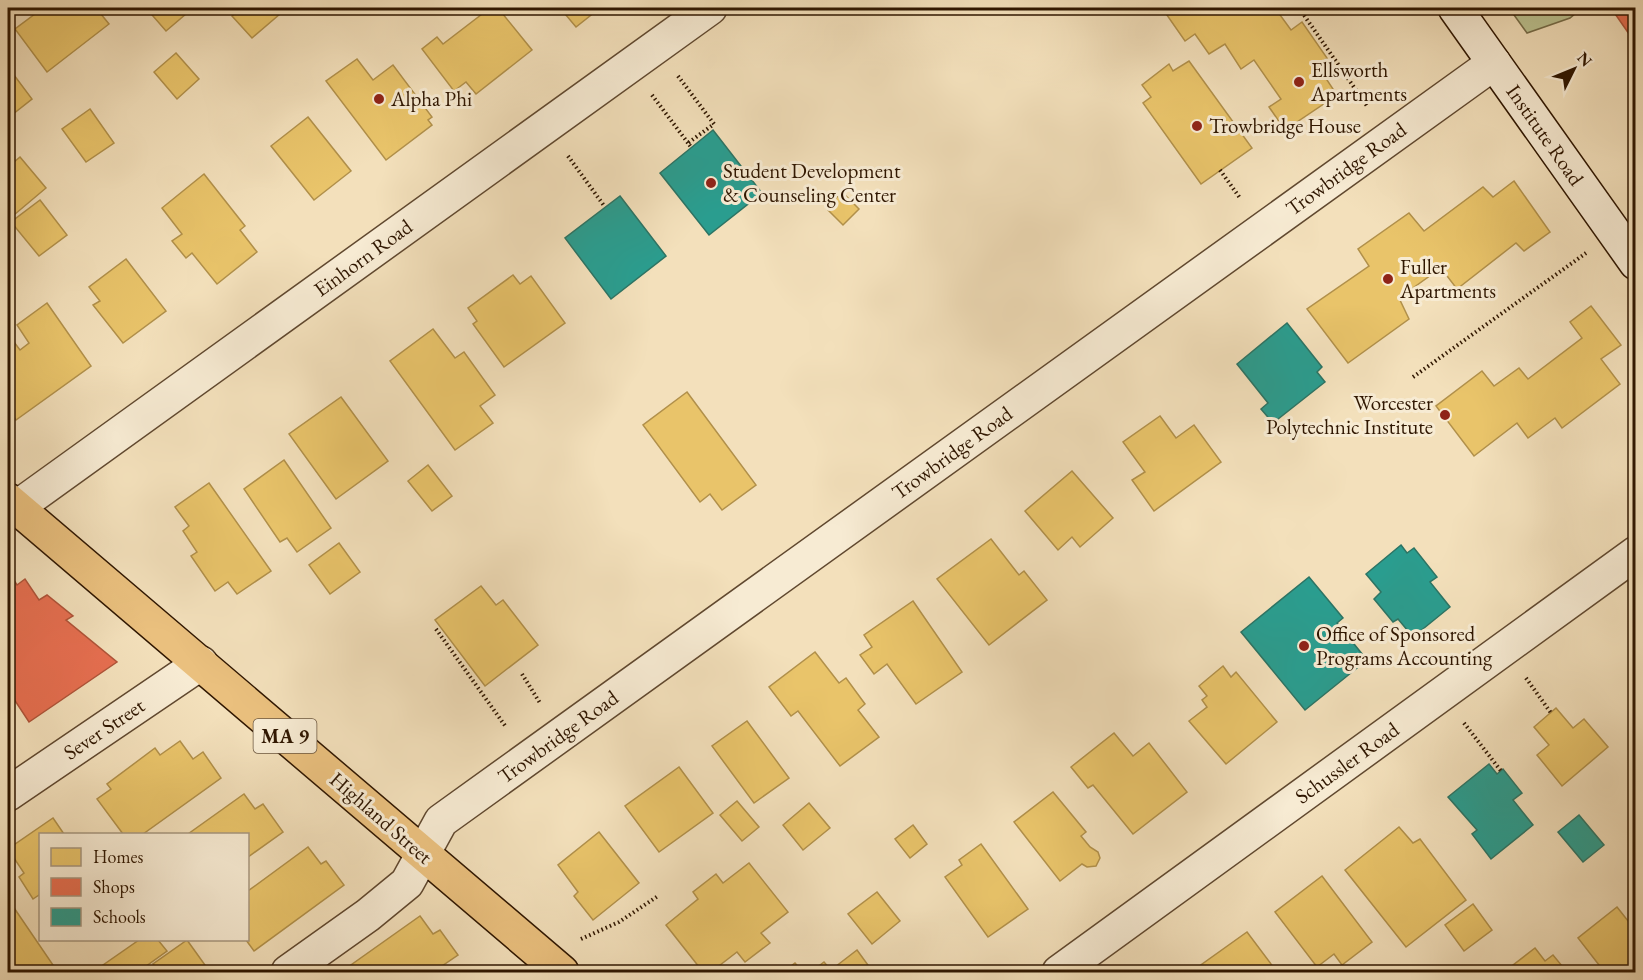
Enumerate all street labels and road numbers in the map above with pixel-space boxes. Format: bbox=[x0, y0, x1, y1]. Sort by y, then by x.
street label: Institute Road bbox=[1501, 79, 1590, 191]
street label: Trowbridge Road bbox=[1280, 116, 1412, 221]
street label: Einhorn Road bbox=[308, 212, 418, 302]
street label: Trowbridge Road bbox=[886, 400, 1018, 505]
street label: Trowbridge Road bbox=[492, 684, 624, 789]
street label: Sever Street bbox=[58, 691, 150, 766]
street label: Schussler Road bbox=[1289, 716, 1404, 809]
road number: MA 9 bbox=[254, 719, 316, 753]
street label: Highland Street bbox=[324, 766, 439, 870]

